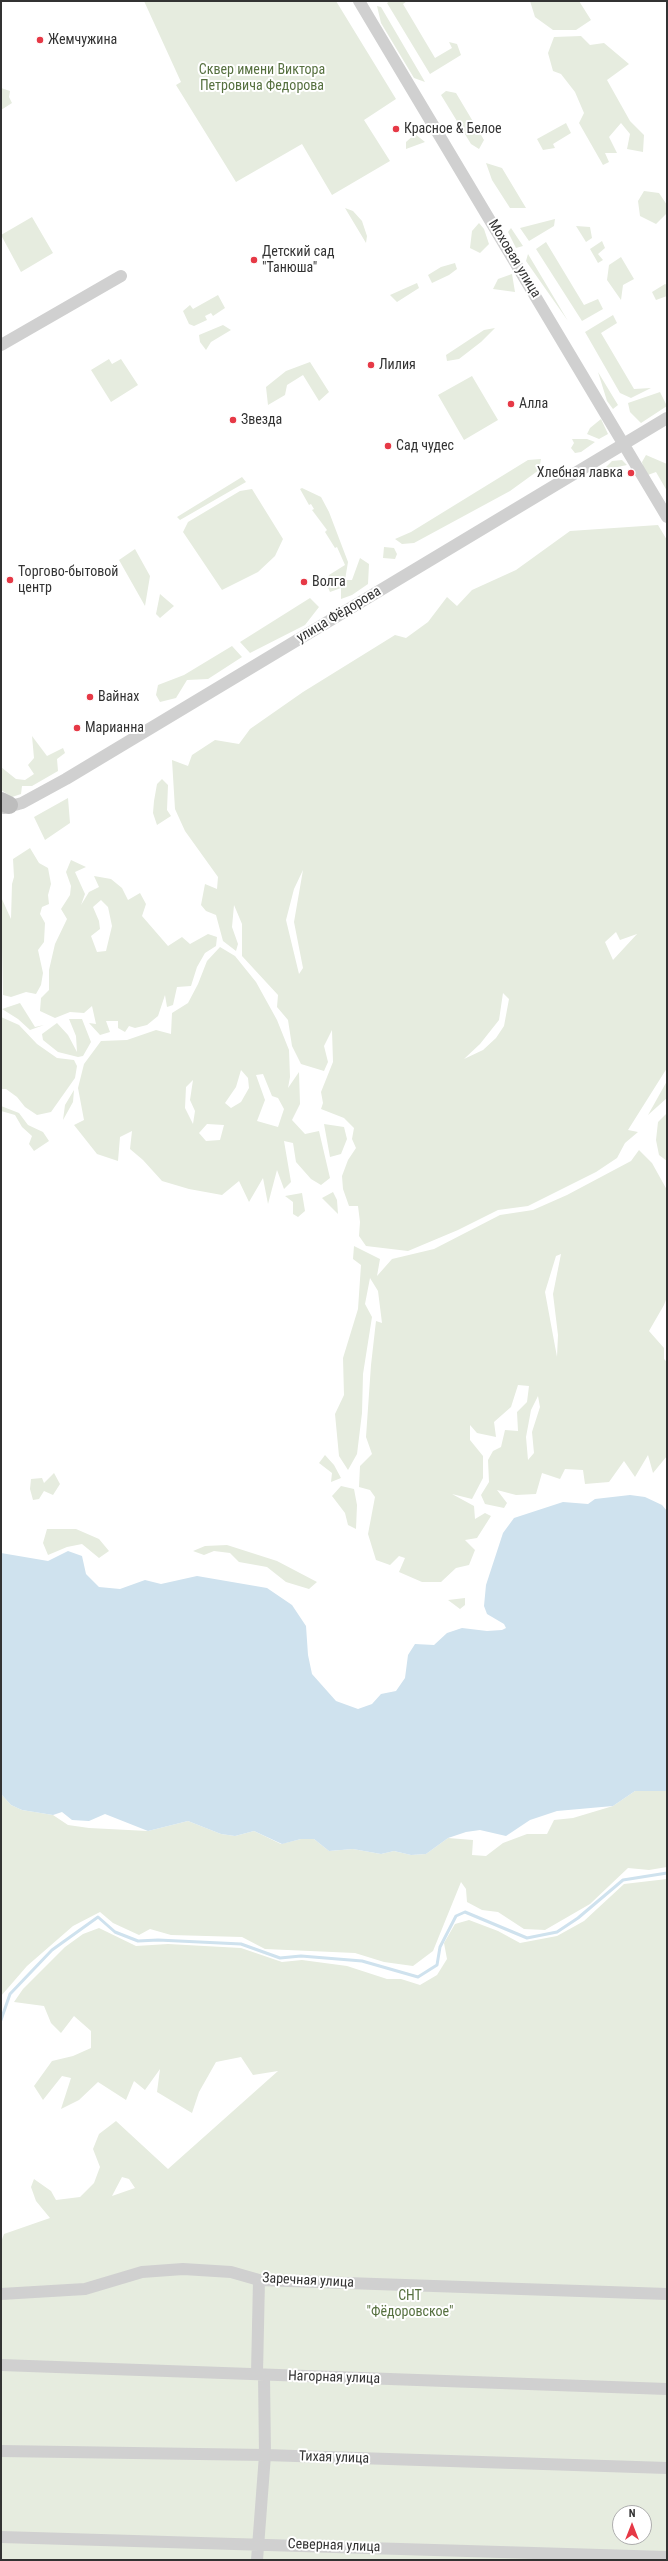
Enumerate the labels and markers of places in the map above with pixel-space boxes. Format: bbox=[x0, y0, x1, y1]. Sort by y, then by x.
place label: Жемчужина bbox=[48, 32, 117, 48]
marker: Жемчужина bbox=[35, 35, 45, 45]
place label: Красное & Белое bbox=[404, 121, 502, 137]
marker: Красное & Белое bbox=[391, 124, 401, 134]
place label: Детский сад "Танюша" bbox=[262, 244, 334, 276]
marker: Детский сад "Танюша" bbox=[249, 255, 259, 265]
place label: Лилия bbox=[379, 357, 416, 373]
marker: Лилия bbox=[366, 360, 376, 370]
place label: Алла bbox=[519, 396, 548, 412]
marker: Алла bbox=[506, 399, 516, 409]
place label: Звезда bbox=[241, 412, 282, 428]
marker: Звезда bbox=[228, 415, 238, 425]
place label: Сад чудес bbox=[396, 438, 454, 454]
marker: Сад чудес bbox=[383, 441, 393, 451]
place label: Хлебная лавка bbox=[537, 465, 623, 481]
marker: Хлебная лавка bbox=[626, 468, 636, 478]
place label: Торгово-бытовой центр bbox=[18, 564, 118, 596]
place label: Волга bbox=[312, 574, 346, 590]
marker: Торгово-бытовой центр bbox=[5, 575, 15, 585]
marker: Волга bbox=[299, 577, 309, 587]
place label: Вайнах bbox=[98, 689, 139, 705]
marker: Вайнах bbox=[85, 692, 95, 702]
place label: Марианна bbox=[85, 720, 144, 736]
marker: Марианна bbox=[72, 723, 82, 733]

